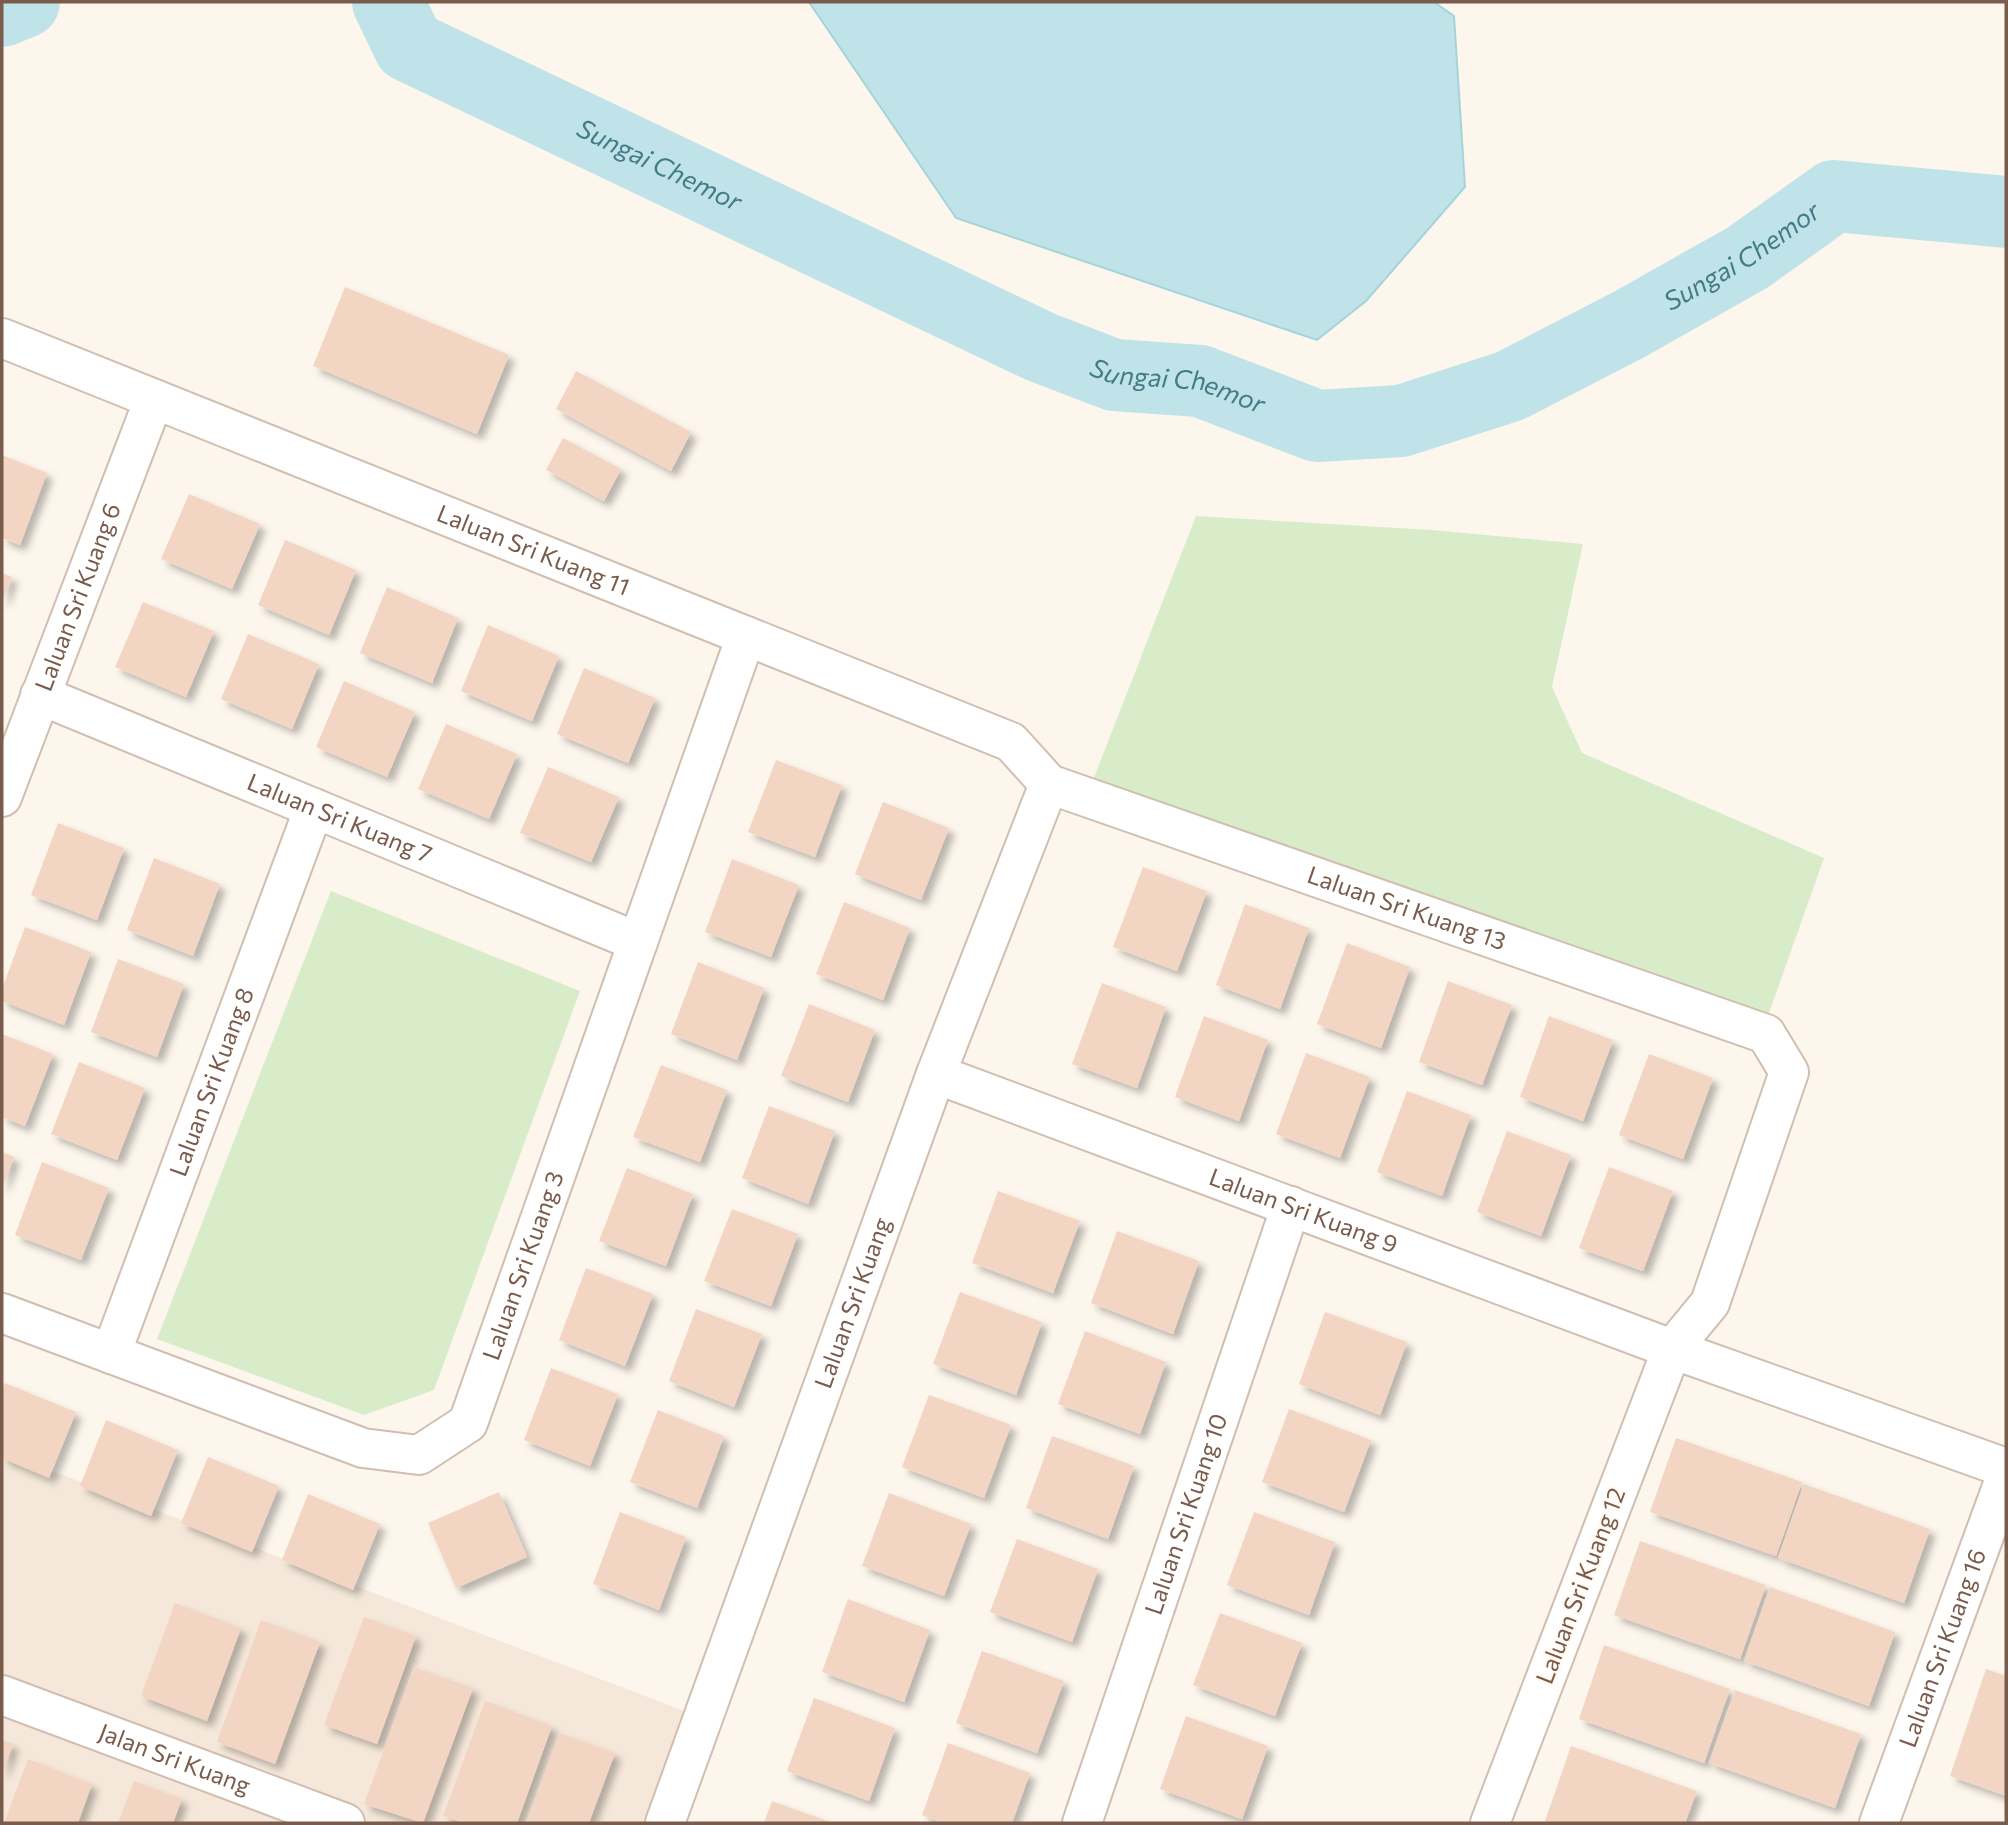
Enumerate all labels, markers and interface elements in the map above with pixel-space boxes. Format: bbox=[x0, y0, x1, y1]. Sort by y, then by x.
water label: Sungai Chemor bbox=[573, 111, 749, 217]
water label: Sungai Chemor bbox=[1658, 193, 1826, 316]
water label: Sungai Chemor bbox=[1086, 350, 1271, 419]
street label: Laluan Sri Kuang 6 bbox=[28, 498, 126, 695]
street label: Laluan Sri Kuang 11 bbox=[433, 498, 634, 601]
street label: Laluan Sri Kuang 7 bbox=[243, 766, 437, 868]
street label: Laluan Sri Kuang 13 bbox=[1304, 859, 1510, 955]
street label: Laluan Sri Kuang 8 bbox=[162, 983, 259, 1180]
street label: Laluan Sri Kuang 9 bbox=[1205, 1161, 1402, 1258]
street label: Laluan Sri Kuang 3 bbox=[475, 1167, 569, 1364]
street label: Laluan Sri Kuang bbox=[808, 1213, 896, 1392]
street label: Laluan Sri Kuang 10 bbox=[1138, 1409, 1233, 1618]
street label: Laluan Sri Kuang 12 bbox=[1529, 1483, 1630, 1688]
street label: Laluan Sri Kuang 16 bbox=[1892, 1545, 1991, 1751]
street label: Jalan Sri Kuang bbox=[95, 1716, 255, 1799]

